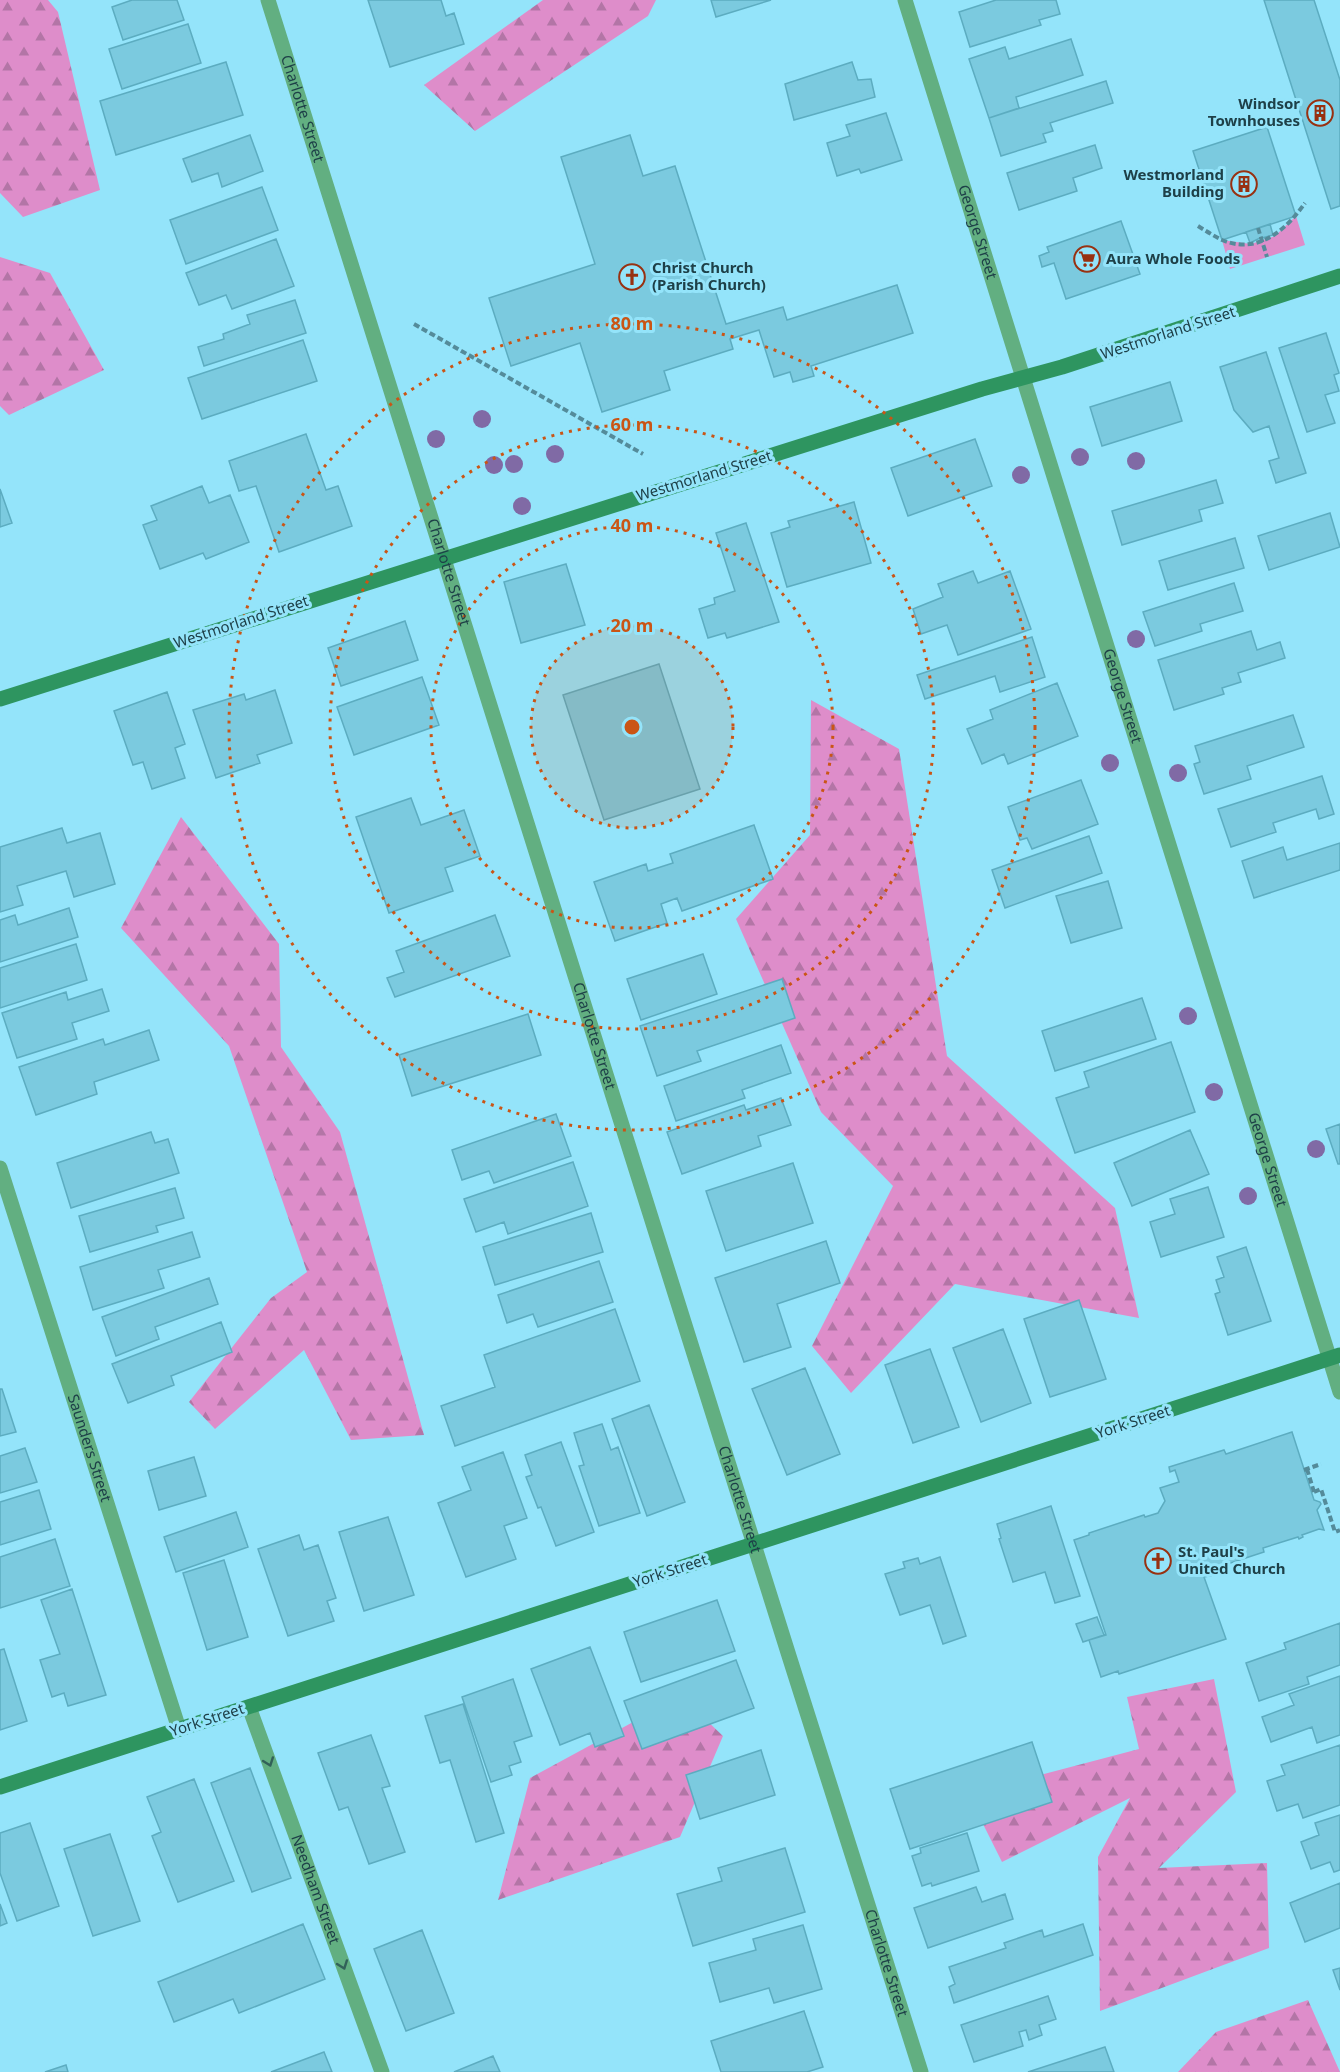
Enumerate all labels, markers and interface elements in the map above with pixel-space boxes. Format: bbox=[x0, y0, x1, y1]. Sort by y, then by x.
street label: Charlotte Street bbox=[277, 52, 330, 165]
place label: Windsor Townhouses bbox=[1208, 93, 1300, 130]
building icon: Windsor Townhouses bbox=[1305, 98, 1335, 128]
place label: Westmorland Building bbox=[1123, 164, 1224, 201]
building icon: Westmorland Building bbox=[1229, 169, 1259, 199]
street label: George Street bbox=[954, 182, 1003, 282]
supermarket icon: Aura Whole Foods bbox=[1072, 244, 1102, 274]
place label: Aura Whole Foods bbox=[1106, 248, 1240, 268]
place label: Christ Church (Parish Church) bbox=[652, 257, 766, 294]
church icon: Christ Church (Parish Church) bbox=[617, 262, 647, 292]
street label: Westmorland Street bbox=[1098, 301, 1238, 363]
text: 80 m bbox=[611, 311, 653, 335]
text: 60 m bbox=[611, 412, 653, 436]
street label: Westmorland Street bbox=[634, 445, 774, 505]
text: 40 m bbox=[611, 513, 653, 537]
street label: Charlotte Street bbox=[423, 516, 476, 629]
street label: Westmorland Street bbox=[171, 590, 311, 652]
text: 20 m bbox=[611, 613, 653, 637]
street label: George Street bbox=[1099, 646, 1148, 746]
centre of rings bbox=[622, 717, 642, 737]
street label: Charlotte Street bbox=[569, 979, 621, 1092]
street label: George Street bbox=[1244, 1110, 1293, 1210]
street label: Saunders Street bbox=[64, 1391, 117, 1505]
street label: York Street bbox=[1093, 1399, 1173, 1442]
street label: Charlotte Street bbox=[714, 1443, 767, 1556]
place label: St. Paul's United Church bbox=[1178, 1541, 1285, 1578]
church icon: St. Paul's United Church bbox=[1143, 1546, 1173, 1576]
street label: York Street bbox=[630, 1548, 710, 1591]
street label: York Street bbox=[167, 1697, 247, 1740]
one-way arrow bbox=[262, 1756, 275, 1767]
street label: Needham Street bbox=[287, 1831, 346, 1947]
street label: Charlotte Street bbox=[861, 1906, 914, 2019]
one-way arrow bbox=[336, 1959, 349, 1969]

